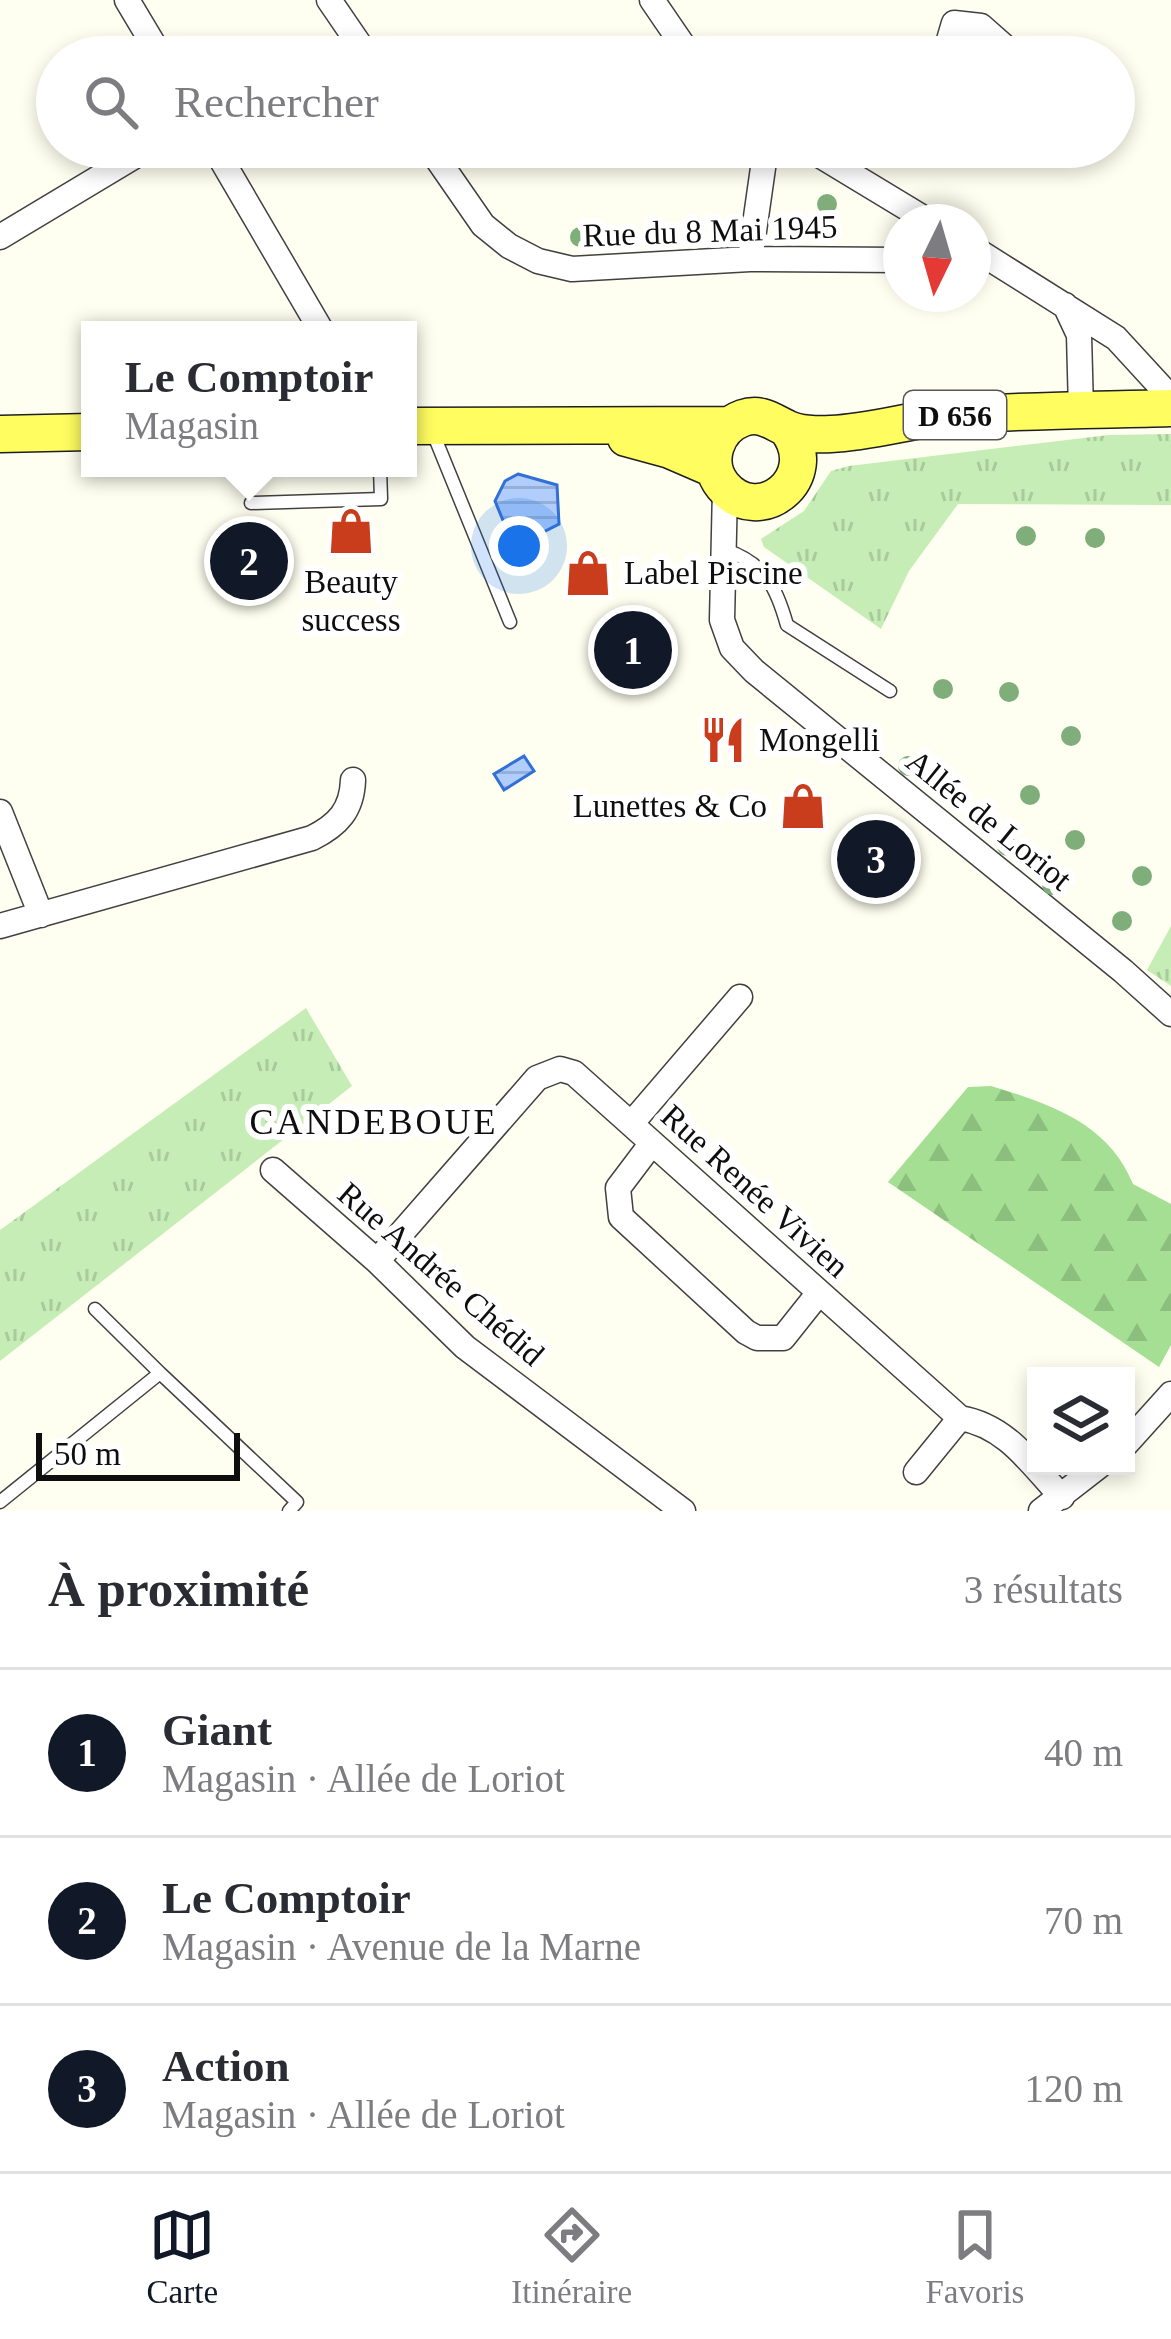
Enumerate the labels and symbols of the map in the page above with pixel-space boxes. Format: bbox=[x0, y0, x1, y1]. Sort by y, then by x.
north arrow bbox=[883, 204, 991, 312]
street label: Rue du 8 Mai 1945 bbox=[582, 209, 838, 253]
road number: D 656 bbox=[904, 391, 1006, 439]
shop icon: Beauty success bbox=[326, 506, 376, 556]
pin: 2 bbox=[210, 516, 288, 606]
your location bbox=[489, 516, 549, 576]
shop icon: Label Piscine bbox=[563, 548, 613, 598]
place label: Label Piscine bbox=[624, 555, 803, 591]
place label: Beauty success bbox=[302, 564, 400, 638]
pin: 1 bbox=[594, 605, 672, 695]
restaurant icon: Mongelli bbox=[698, 715, 748, 765]
place label: Mongelli bbox=[759, 722, 880, 758]
street label: Allée de Loriot bbox=[899, 743, 1079, 897]
shop icon: Lunettes & Co bbox=[778, 781, 828, 831]
place label: Lunettes & Co bbox=[573, 788, 767, 824]
pin: 3 bbox=[837, 814, 915, 904]
street label: Rue Renée Vivien bbox=[654, 1098, 856, 1284]
district label: CANDEBOUE bbox=[250, 1102, 499, 1142]
street label: Rue Andrée Chédid bbox=[331, 1175, 551, 1373]
scale bar bbox=[36, 1427, 240, 1480]

